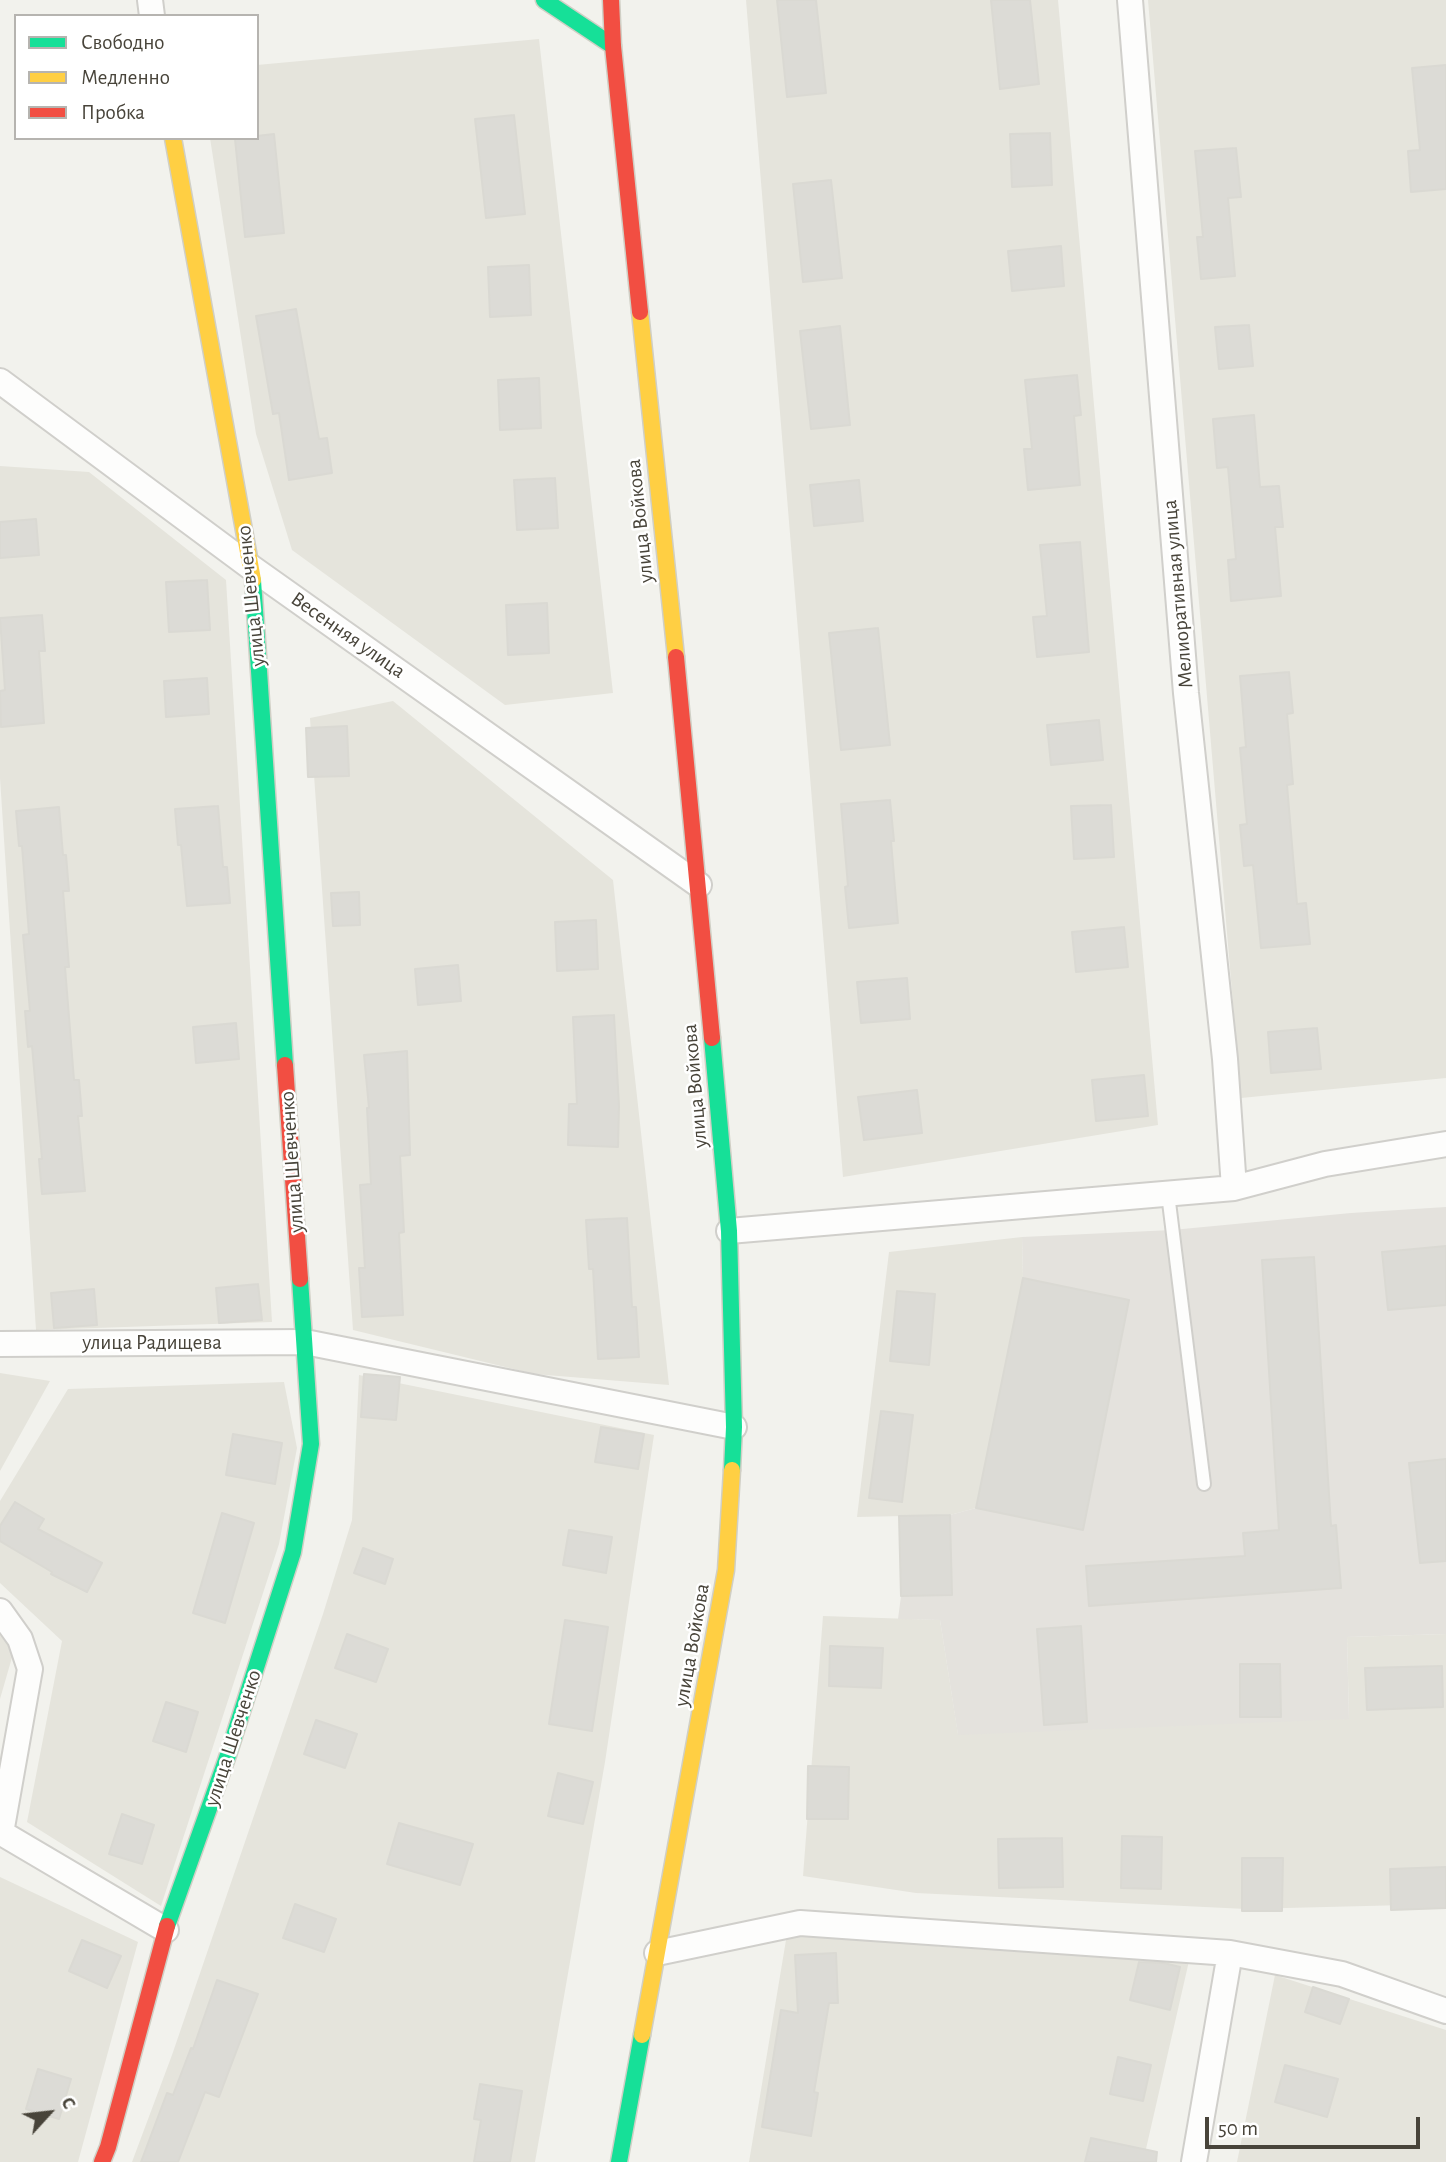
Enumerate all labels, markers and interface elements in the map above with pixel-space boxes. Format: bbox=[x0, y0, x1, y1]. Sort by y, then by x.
legend bbox=[14, 14, 259, 140]
text: Свободно bbox=[81, 32, 165, 53]
text: Медленно bbox=[81, 67, 170, 88]
text: Пробка bbox=[81, 102, 145, 123]
street label: улица Войкова bbox=[621, 458, 659, 584]
street label: Мелиоративная улица bbox=[1157, 499, 1199, 689]
street label: улица Шевченко bbox=[231, 524, 271, 668]
street label: Весенняя улица bbox=[286, 586, 410, 684]
street label: улица Войкова bbox=[677, 1023, 713, 1149]
street label: улица Шевченко bbox=[274, 1090, 310, 1234]
street label: улица Радищева bbox=[82, 1330, 222, 1356]
street label: улица Войкова bbox=[669, 1581, 715, 1709]
street label: улица Шевченко bbox=[199, 1667, 267, 1809]
north arrow bbox=[14, 2078, 84, 2148]
text: С bbox=[57, 2094, 79, 2112]
scale bar bbox=[1208, 2102, 1423, 2146]
text: 50 m bbox=[1218, 2118, 1258, 2139]

